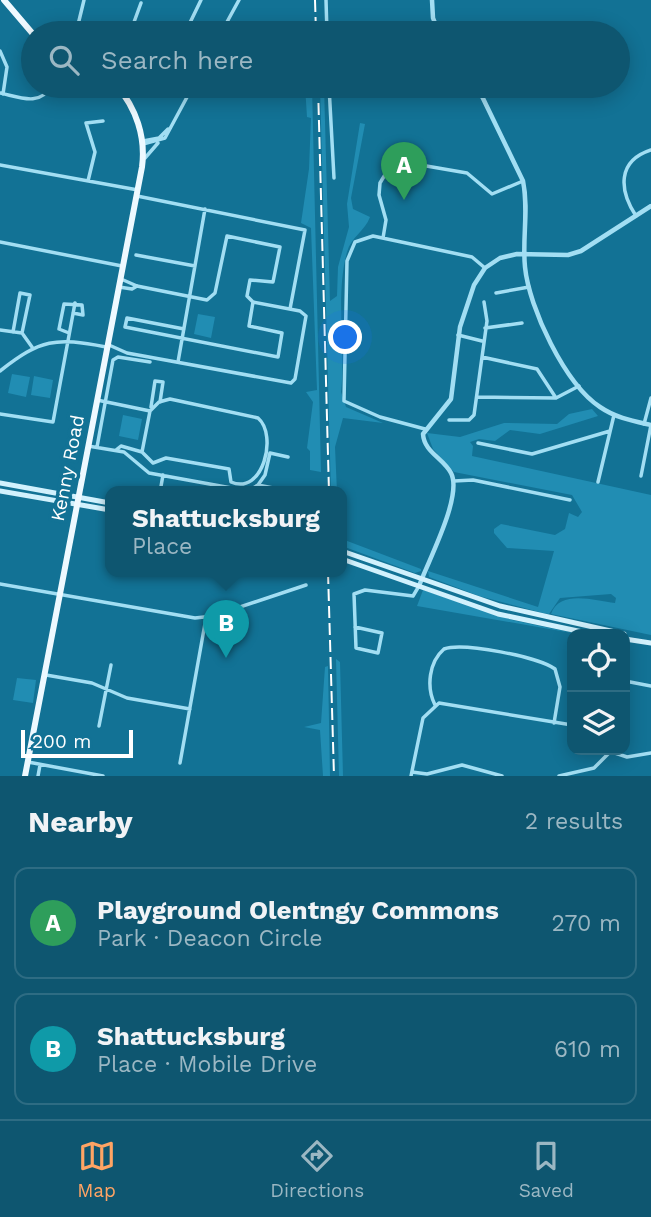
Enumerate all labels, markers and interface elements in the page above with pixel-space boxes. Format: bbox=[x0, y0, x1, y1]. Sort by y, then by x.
search box bbox=[21, 21, 630, 98]
icon: search bbox=[45, 41, 83, 79]
text: Search here bbox=[101, 45, 253, 75]
pin: A bbox=[381, 142, 427, 200]
your location bbox=[328, 320, 362, 354]
street label: Kenny Road bbox=[46, 413, 89, 523]
popup bbox=[105, 486, 347, 577]
text: Shattucksburg bbox=[132, 503, 320, 533]
text: Place bbox=[132, 533, 192, 560]
pin: B bbox=[203, 600, 249, 658]
map controls bbox=[567, 629, 630, 755]
button: locate bbox=[567, 629, 630, 692]
button: layers bbox=[567, 692, 630, 755]
scale bar bbox=[21, 727, 133, 759]
text: 200 m bbox=[32, 730, 91, 753]
text: Nearby bbox=[28, 804, 133, 839]
text: 2 results bbox=[525, 808, 623, 835]
text: Playground Olentngy Commons bbox=[97, 895, 499, 925]
text: A bbox=[45, 910, 61, 937]
text: 270 m bbox=[552, 910, 621, 937]
text: Park · Deacon Circle bbox=[97, 925, 323, 952]
text: Shattucksburg bbox=[97, 1021, 285, 1051]
text: B bbox=[45, 1036, 61, 1063]
text: 610 m bbox=[554, 1036, 621, 1063]
text: Place · Mobile Drive bbox=[97, 1051, 317, 1078]
tab: Map bbox=[77, 1137, 116, 1202]
tab: Directions bbox=[270, 1137, 364, 1202]
tab: Saved bbox=[519, 1137, 574, 1202]

